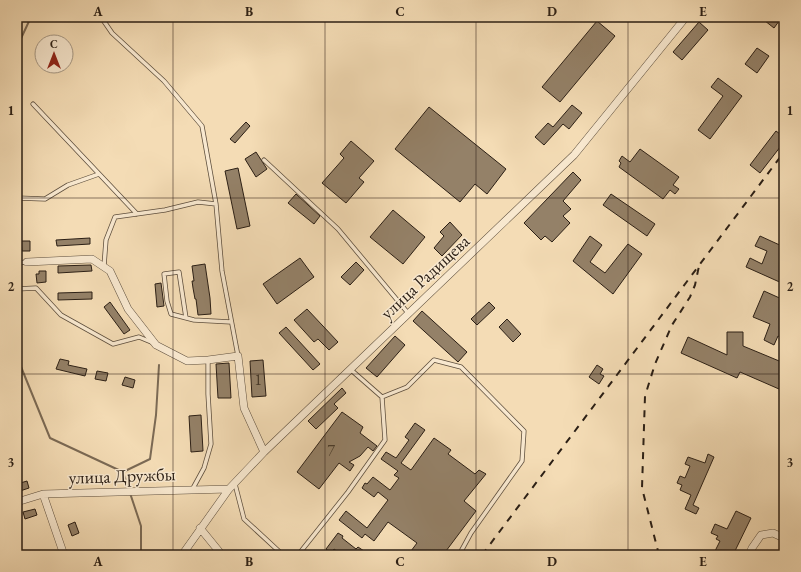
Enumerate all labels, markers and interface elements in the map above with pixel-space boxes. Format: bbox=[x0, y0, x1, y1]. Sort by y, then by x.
text: A bbox=[92, 3, 103, 20]
text: B bbox=[245, 3, 253, 20]
text: C bbox=[395, 3, 405, 20]
text: D bbox=[547, 3, 557, 20]
text: E bbox=[699, 3, 707, 20]
north arrow bbox=[34, 34, 74, 74]
text: С bbox=[50, 37, 58, 51]
text: 1 bbox=[8, 102, 15, 119]
text: 1 bbox=[787, 102, 794, 119]
street label: улица Радищева bbox=[375, 229, 475, 324]
text: 2 bbox=[8, 278, 15, 295]
text: 2 bbox=[787, 278, 794, 295]
house number: 1 bbox=[254, 369, 262, 390]
house number: 7 bbox=[327, 440, 335, 461]
text: 3 bbox=[8, 454, 15, 471]
text: 3 bbox=[787, 454, 794, 471]
street label: улица Дружбы bbox=[68, 462, 176, 489]
text: A bbox=[92, 553, 103, 570]
text: B bbox=[245, 553, 253, 570]
text: C bbox=[395, 553, 405, 570]
text: D bbox=[547, 553, 557, 570]
text: E bbox=[699, 553, 707, 570]

